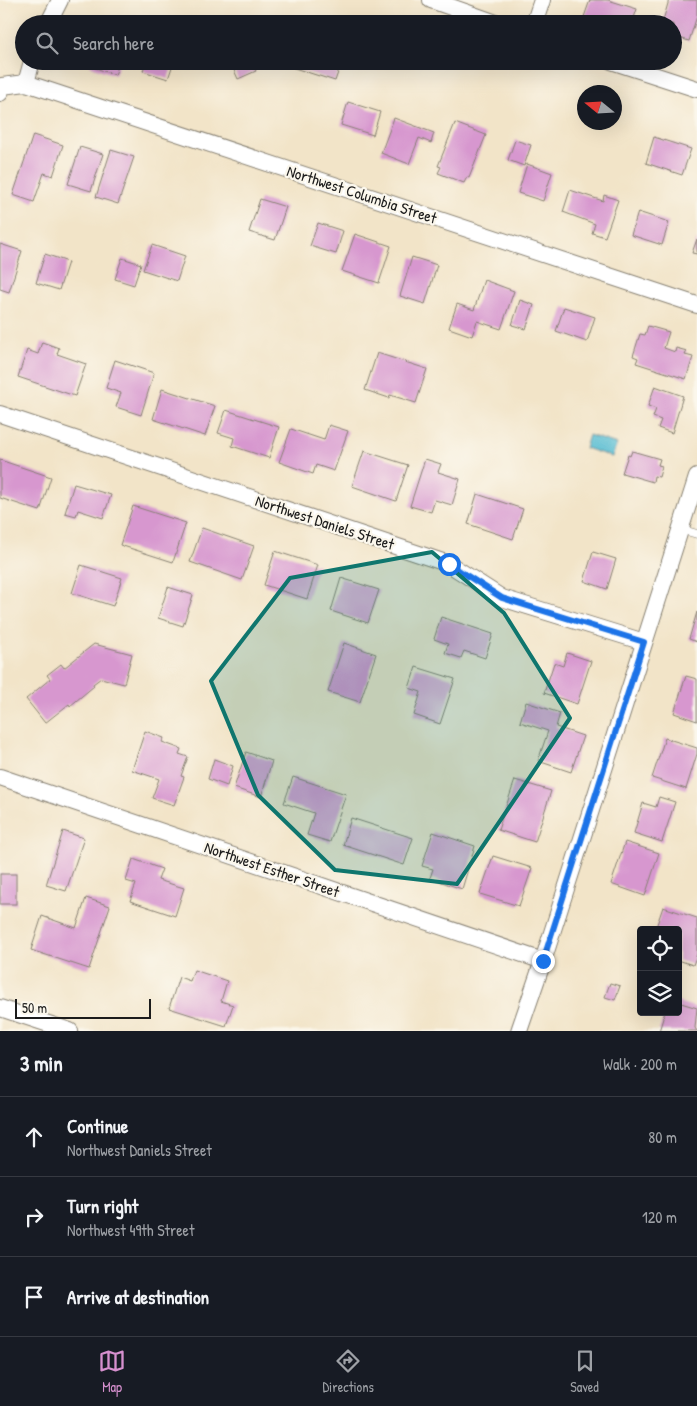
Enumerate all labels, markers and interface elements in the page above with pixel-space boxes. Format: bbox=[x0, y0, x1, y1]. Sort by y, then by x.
search box bbox=[15, 15, 682, 70]
icon: search bbox=[33, 29, 61, 57]
text: Search here bbox=[73, 30, 154, 56]
north arrow bbox=[577, 85, 622, 130]
street label: Northwest Columbia Street bbox=[284, 159, 440, 229]
street label: Northwest Daniels Street bbox=[253, 489, 398, 555]
route start bbox=[438, 553, 461, 576]
street label: Northwest Esther Street bbox=[202, 836, 343, 903]
map controls bbox=[637, 926, 682, 1016]
button: locate bbox=[637, 926, 682, 971]
route end bbox=[532, 950, 555, 973]
button: layers bbox=[637, 971, 682, 1016]
scale bar bbox=[15, 996, 151, 1019]
text: 50 m bbox=[22, 998, 47, 1017]
text: 3 min bbox=[20, 1049, 63, 1078]
text: Walk · 200 m bbox=[603, 1053, 677, 1075]
text: Continue bbox=[67, 1113, 128, 1139]
icon: ahead bbox=[20, 1123, 48, 1151]
text: 80 m bbox=[648, 1126, 677, 1148]
text: Northwest Daniels Street bbox=[67, 1139, 212, 1161]
text: Turn right bbox=[67, 1193, 138, 1219]
icon: right bbox=[20, 1203, 48, 1231]
text: 120 m bbox=[642, 1206, 677, 1228]
text: Northwest 49th Street bbox=[67, 1219, 195, 1241]
icon: arrive bbox=[20, 1283, 48, 1311]
text: Arrive at destination bbox=[67, 1284, 209, 1310]
tab: Map bbox=[98, 1347, 126, 1396]
tab: Directions bbox=[322, 1347, 374, 1396]
tab: Saved bbox=[570, 1347, 599, 1396]

